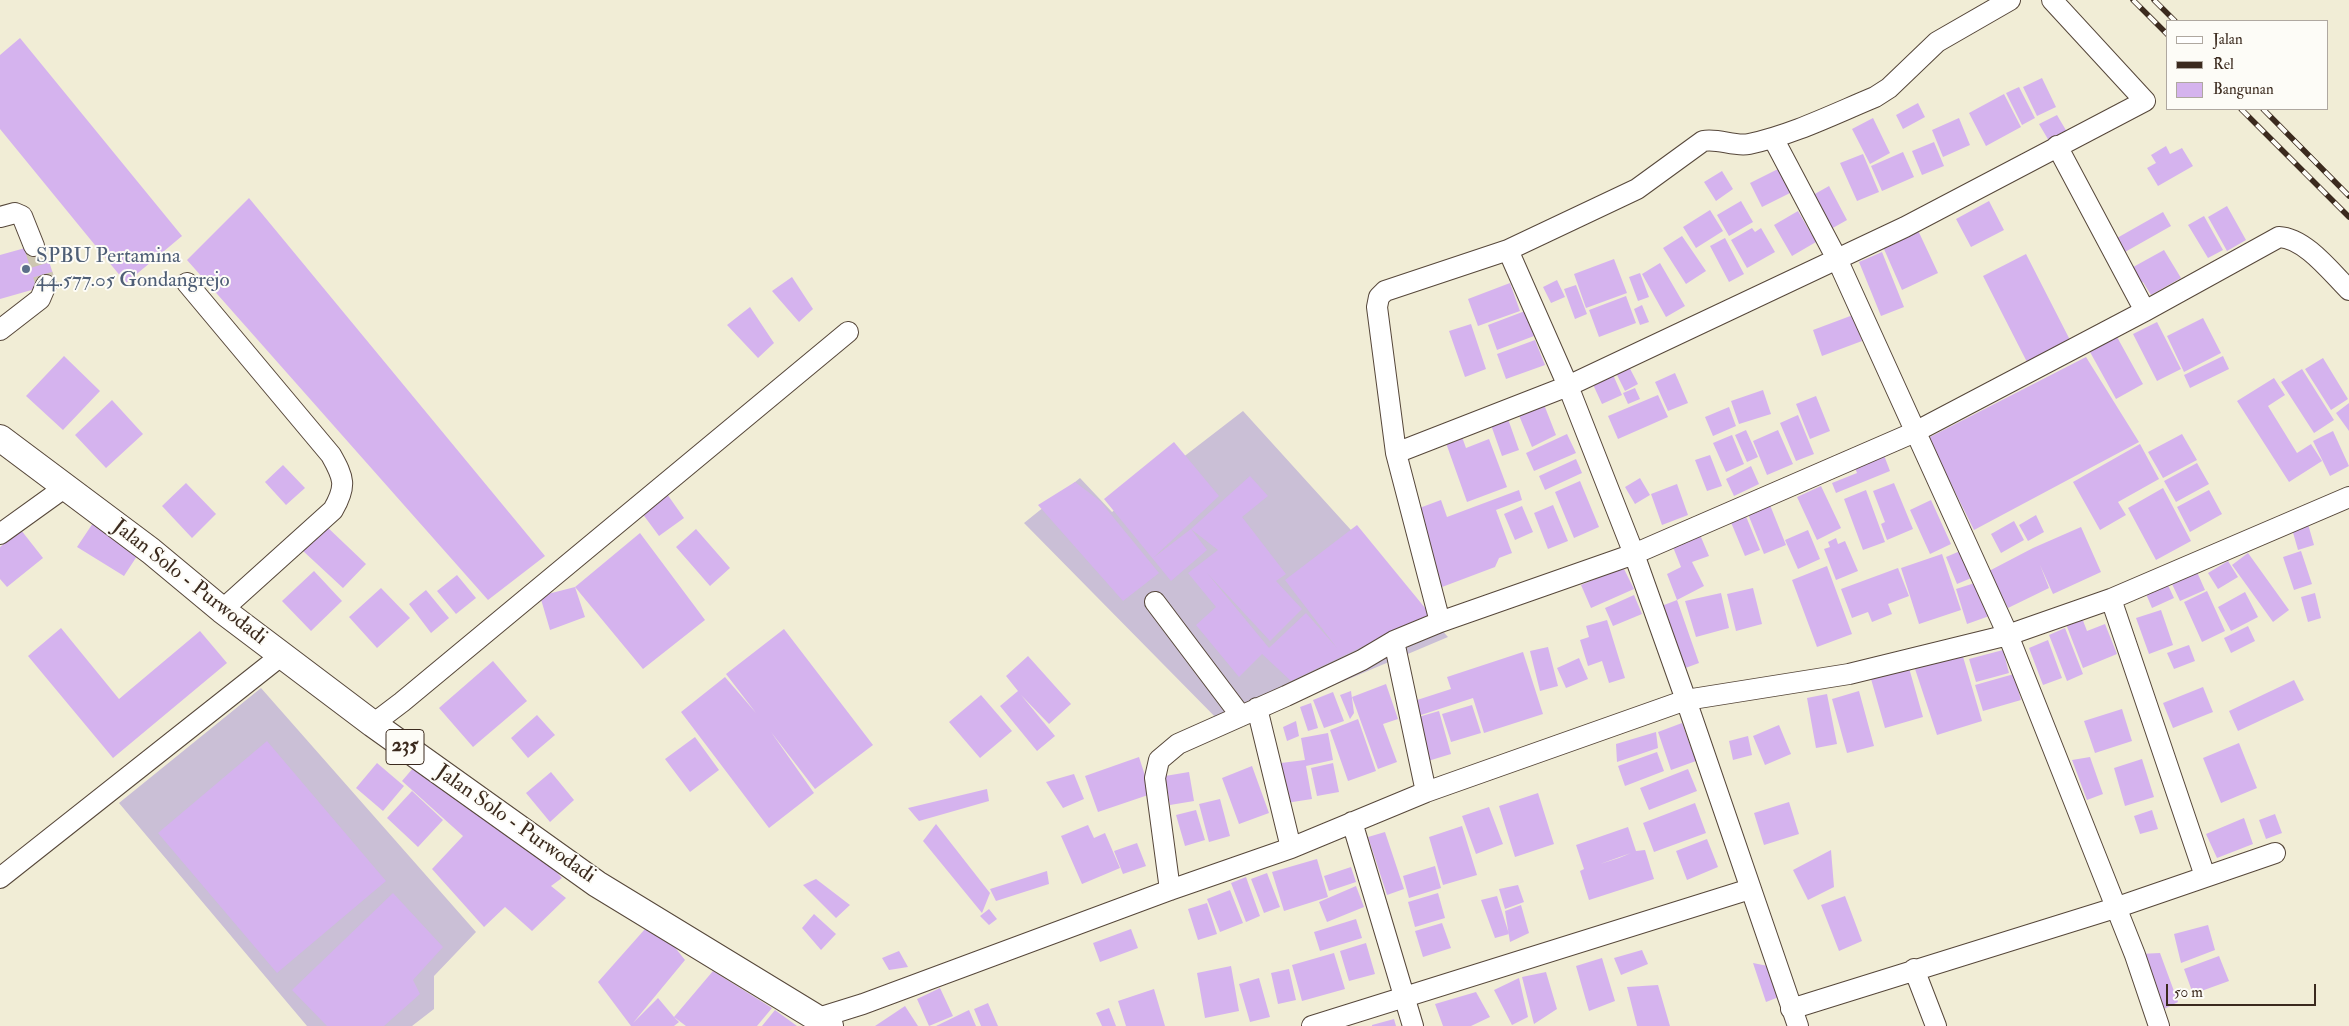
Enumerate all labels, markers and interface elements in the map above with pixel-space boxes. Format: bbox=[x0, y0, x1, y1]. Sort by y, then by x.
legend bbox=[2166, 20, 2329, 110]
text: Jalan bbox=[2213, 30, 2243, 49]
text: Rel bbox=[2213, 55, 2234, 74]
text: Bangunan bbox=[2213, 80, 2274, 99]
place label: SPBU Pertamina 44.577.05 Gondangrejo bbox=[36, 244, 230, 294]
marker: SPBU Pertamina 44.577.05 Gondangrejo bbox=[20, 263, 32, 275]
street label: Jalan Solo - Purwodadi bbox=[107, 515, 271, 651]
road number: 235 bbox=[386, 730, 424, 764]
street label: Jalan Solo - Purwodadi bbox=[430, 760, 600, 890]
scale bar bbox=[2169, 974, 2319, 1006]
text: 50 m bbox=[2174, 983, 2203, 1002]

